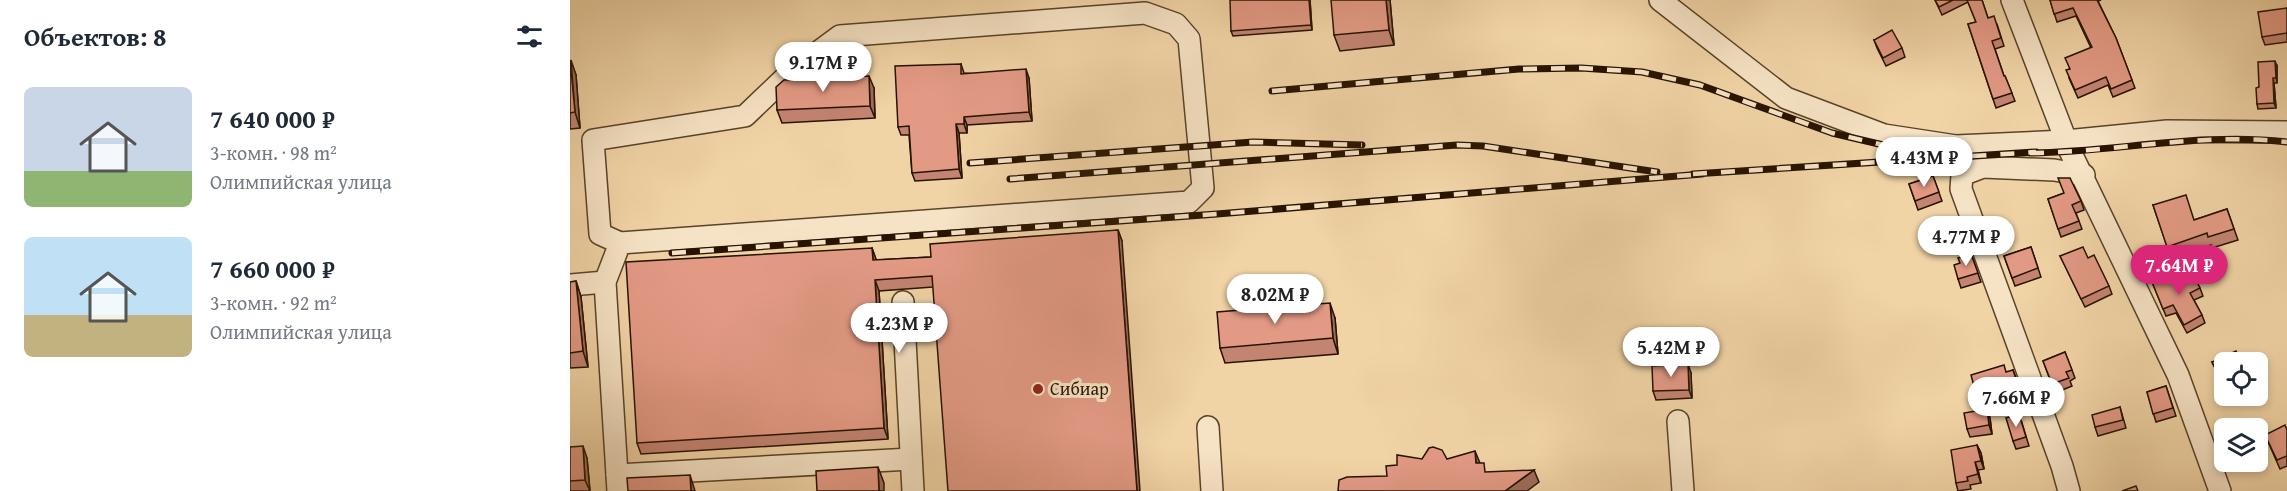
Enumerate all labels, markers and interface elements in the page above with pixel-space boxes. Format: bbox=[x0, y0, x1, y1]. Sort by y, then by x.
text: Объектов: 8 bbox=[24, 17, 167, 56]
icon: filters bbox=[513, 20, 546, 53]
pin: 9.17M ₽ bbox=[768, 42, 878, 93]
text: 9.17M ₽ bbox=[789, 47, 857, 76]
text: 7 640 000 ₽ bbox=[210, 99, 335, 138]
icon: home bbox=[72, 111, 144, 183]
pin: 4.43M ₽ bbox=[1869, 137, 1979, 188]
text: 3-комн. · 98 m² bbox=[210, 138, 337, 167]
text: 4.43M ₽ bbox=[1890, 142, 1958, 171]
text: Олимпийская улица bbox=[210, 167, 392, 196]
pin: 4.77M ₽ bbox=[1911, 216, 2021, 267]
text: 4.77M ₽ bbox=[1932, 221, 2000, 250]
pin: 7.64M ₽ bbox=[2124, 245, 2234, 296]
text: 7 660 000 ₽ bbox=[210, 249, 335, 288]
text: 7.64M ₽ bbox=[2145, 250, 2213, 279]
icon: home bbox=[72, 261, 144, 333]
pin: 8.02M ₽ bbox=[1220, 274, 1330, 325]
text: 8.02M ₽ bbox=[1241, 279, 1309, 308]
text: 3-комн. · 92 m² bbox=[210, 288, 337, 317]
pin: 4.23M ₽ bbox=[844, 303, 954, 354]
text: 4.23M ₽ bbox=[865, 308, 933, 337]
text: Олимпийская улица bbox=[210, 317, 392, 346]
pin: 5.42M ₽ bbox=[1616, 327, 1726, 378]
text: 5.42M ₽ bbox=[1637, 332, 1705, 361]
map controls bbox=[2214, 352, 2268, 472]
button: locate bbox=[2214, 352, 2268, 406]
place label: Сибиар bbox=[1050, 375, 1109, 402]
pin: 7.66M ₽ bbox=[1961, 377, 2071, 428]
marker: Сибиар bbox=[1031, 382, 1045, 396]
text: 7.66M ₽ bbox=[1982, 382, 2050, 411]
button: layers bbox=[2214, 418, 2268, 472]

